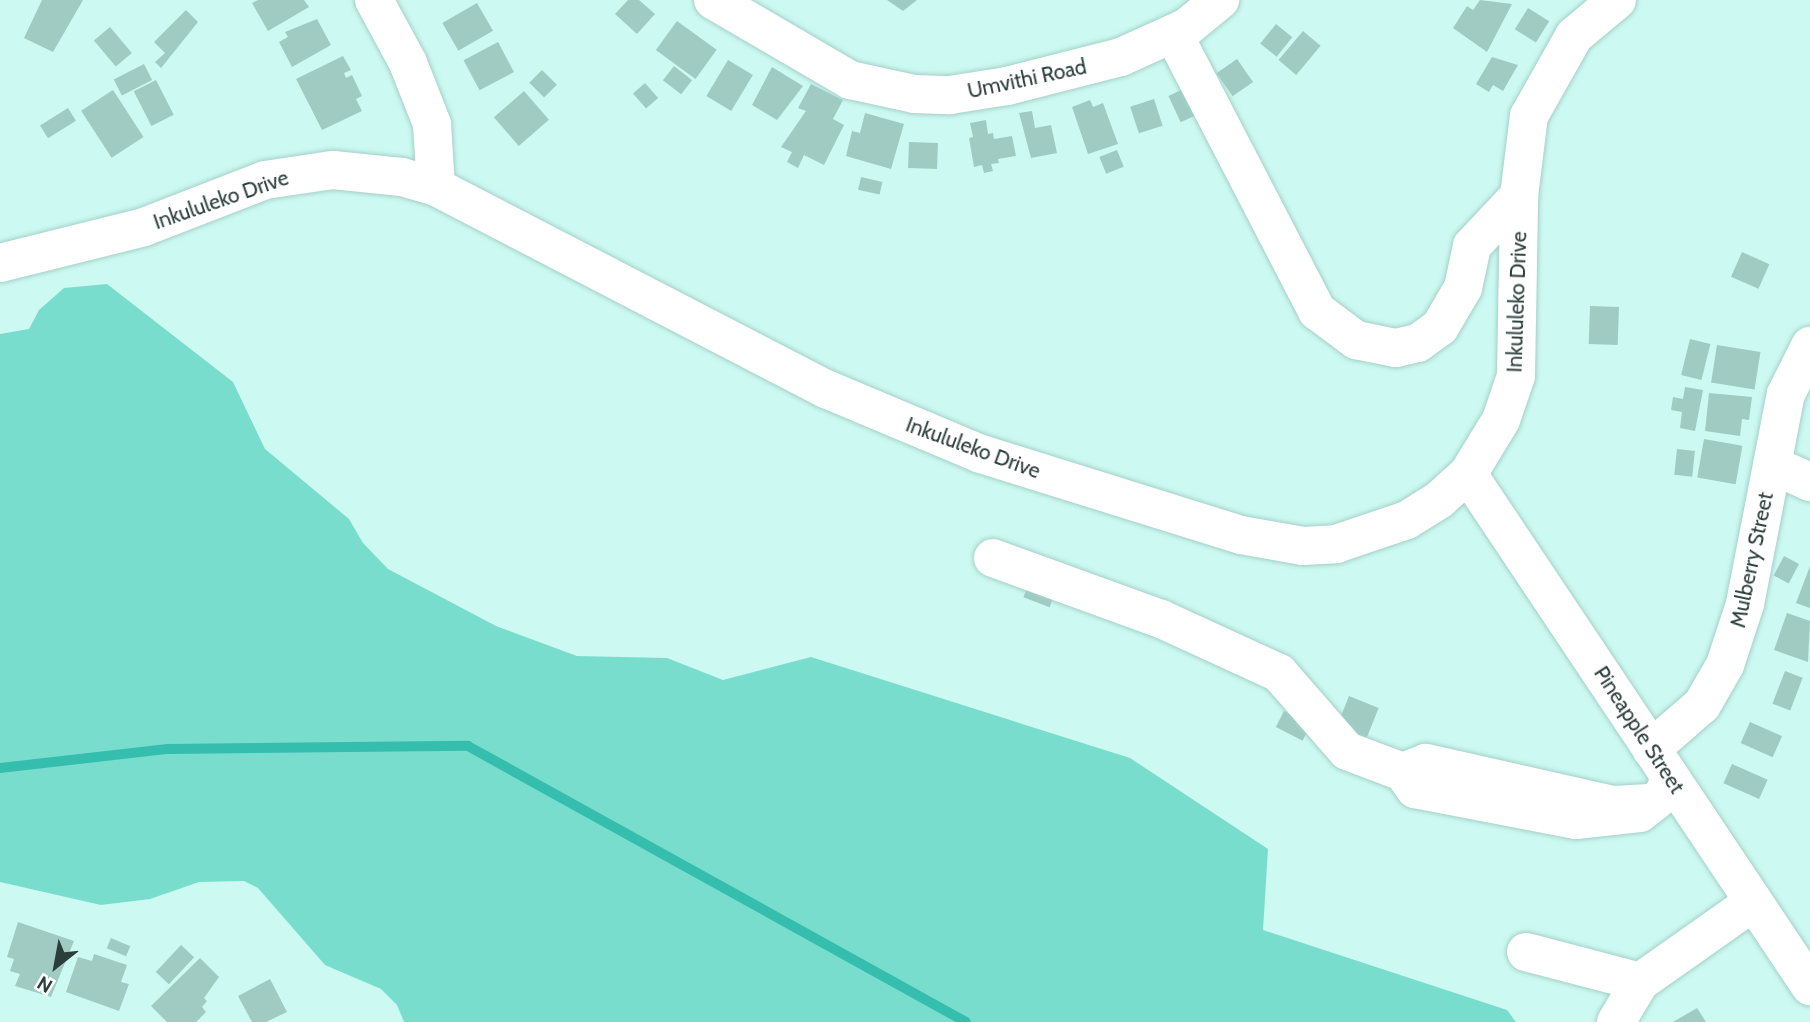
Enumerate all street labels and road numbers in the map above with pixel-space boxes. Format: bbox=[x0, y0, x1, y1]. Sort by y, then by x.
street label: Umvithi Road bbox=[965, 54, 1089, 104]
street label: Inkululeko Drive bbox=[150, 165, 292, 235]
street label: Inkululeko Drive bbox=[1502, 231, 1532, 373]
street label: Inkululeko Drive bbox=[902, 412, 1044, 484]
street label: Mulberry Street bbox=[1725, 490, 1779, 630]
street label: Pineapple Street bbox=[1589, 662, 1689, 798]

